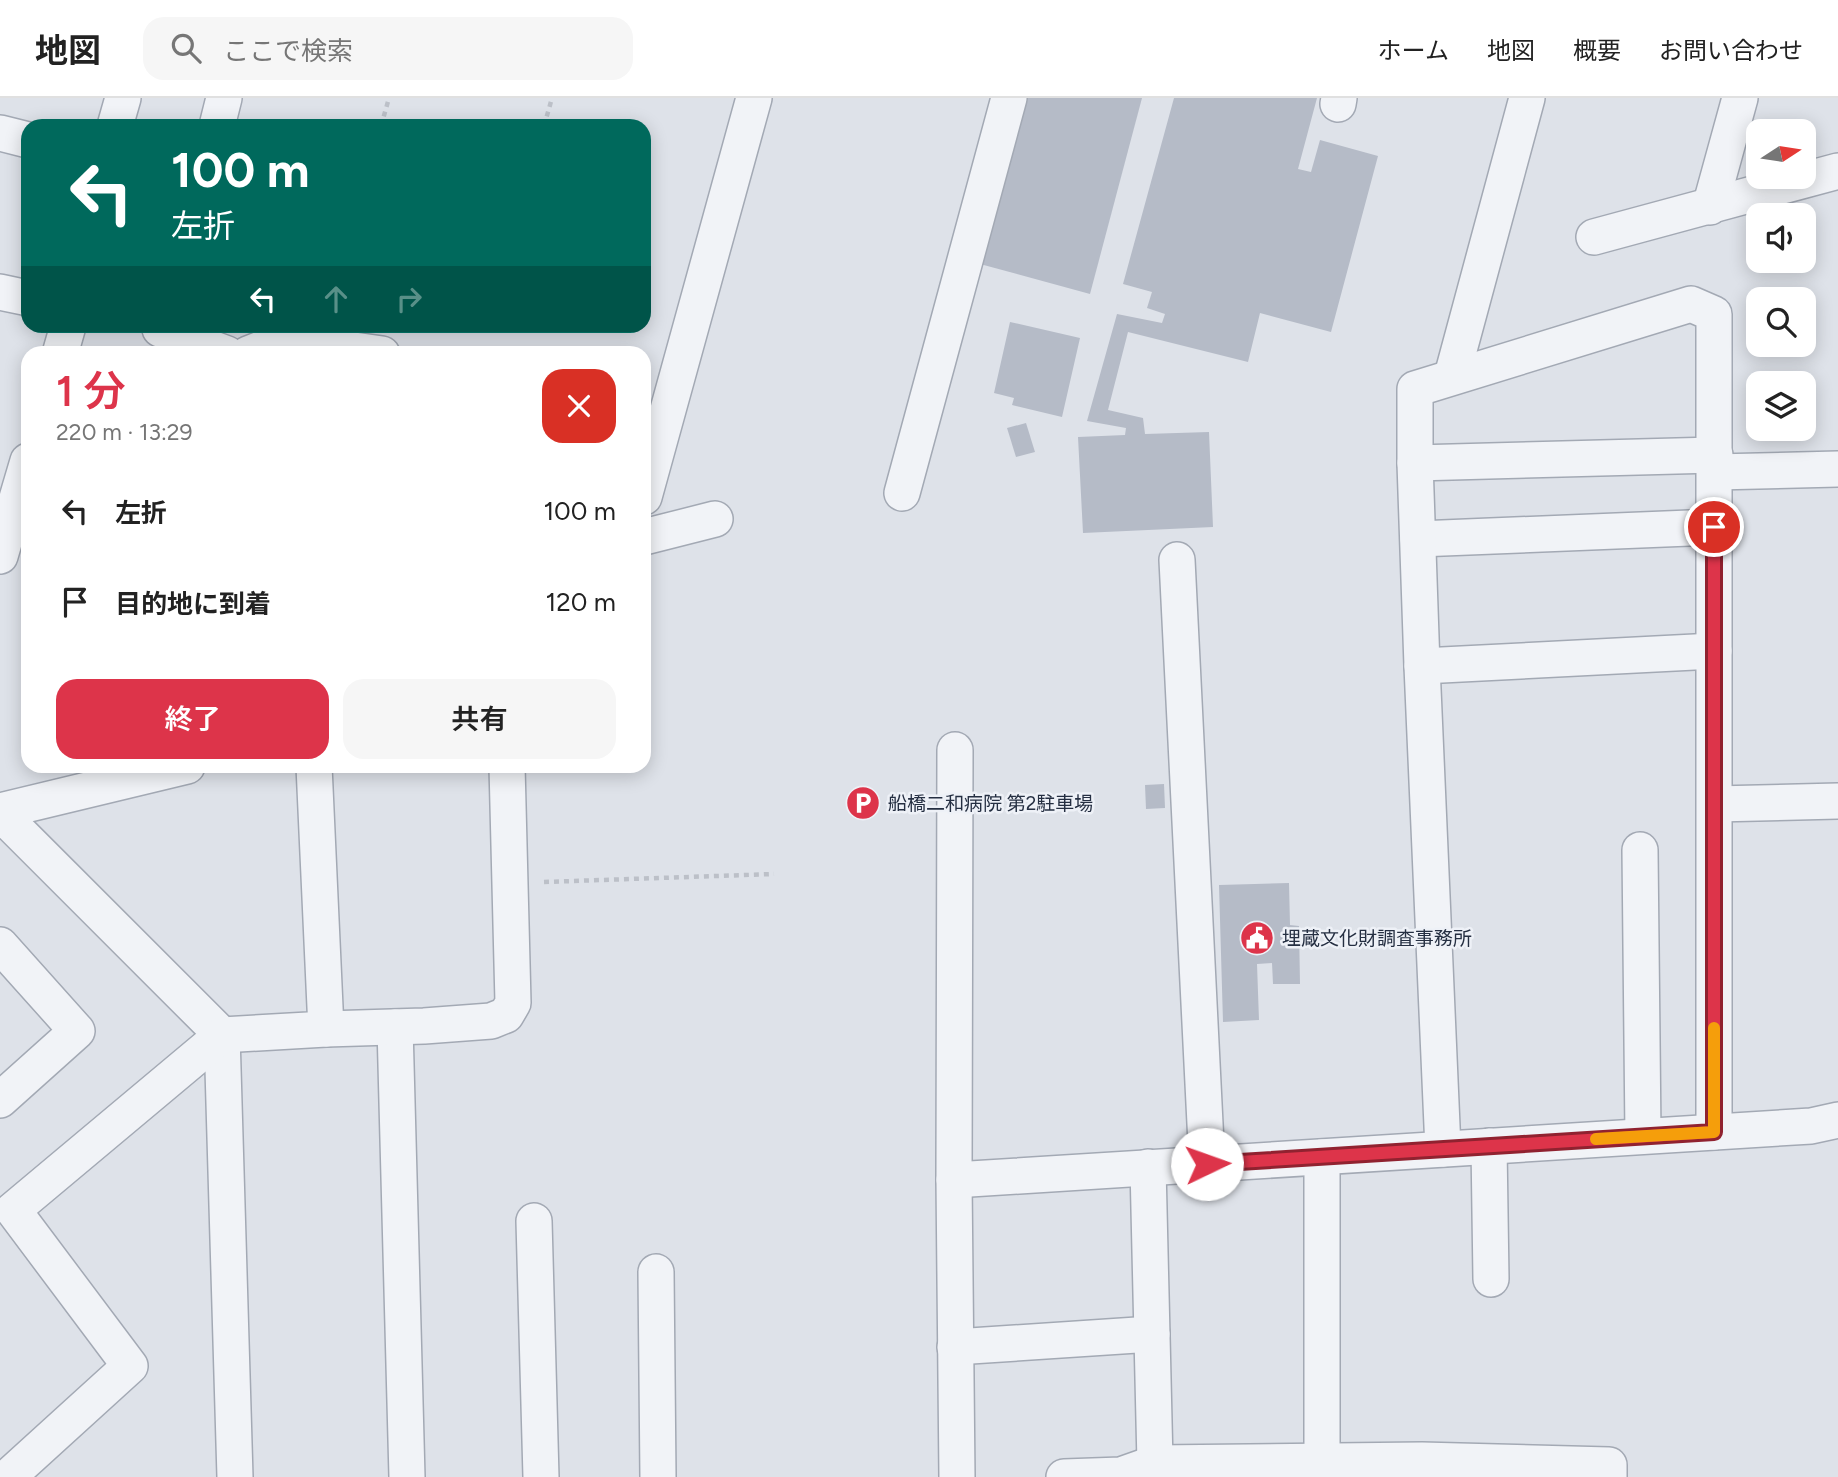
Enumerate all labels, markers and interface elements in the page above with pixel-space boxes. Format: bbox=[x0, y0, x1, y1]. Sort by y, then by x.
search box bbox=[143, 17, 633, 80]
icon: search bbox=[167, 29, 205, 67]
text: 地図 bbox=[35, 31, 101, 70]
text: ここで検索 bbox=[223, 35, 353, 67]
text: ホーム bbox=[1378, 36, 1449, 65]
text: 地図 bbox=[1487, 36, 1535, 65]
text: 概要 bbox=[1573, 36, 1621, 65]
text: お問い合わせ bbox=[1659, 36, 1803, 65]
north arrow bbox=[1746, 119, 1816, 189]
map controls bbox=[1746, 119, 1816, 441]
text: 100 m bbox=[171, 140, 310, 199]
icon: left bbox=[56, 147, 147, 238]
button: sound bbox=[1746, 203, 1816, 273]
text: 左折 bbox=[171, 207, 235, 245]
icon: left bbox=[244, 280, 282, 318]
icon: ahead bbox=[317, 280, 355, 318]
icon: right bbox=[390, 280, 428, 318]
button: search bbox=[1746, 287, 1816, 357]
text: 1 分 bbox=[56, 366, 126, 417]
button: close bbox=[542, 369, 616, 443]
button: layers bbox=[1746, 371, 1816, 441]
text: 220 m · 13:29 bbox=[56, 418, 193, 446]
icon: left bbox=[56, 492, 94, 530]
text: 100 m bbox=[543, 495, 616, 527]
text: 左折 bbox=[115, 497, 167, 529]
pin bbox=[1684, 497, 1744, 557]
icon: arrive bbox=[1695, 508, 1733, 546]
icon: arrive bbox=[56, 583, 94, 621]
text: 120 m bbox=[546, 586, 616, 618]
text: 目的地に到着 bbox=[115, 588, 271, 620]
button: 終了 bbox=[56, 679, 329, 759]
button: 共有 bbox=[343, 679, 616, 759]
parking icon: 船橋二和病院 第2駐車場 bbox=[844, 784, 882, 822]
place label: 船橋二和病院 第2駐車場 bbox=[888, 792, 1093, 815]
public building icon: 埋蔵文化財調査事務所 bbox=[1238, 919, 1276, 957]
place label: 埋蔵文化財調査事務所 bbox=[1282, 927, 1472, 950]
position arrow bbox=[1170, 1127, 1244, 1201]

